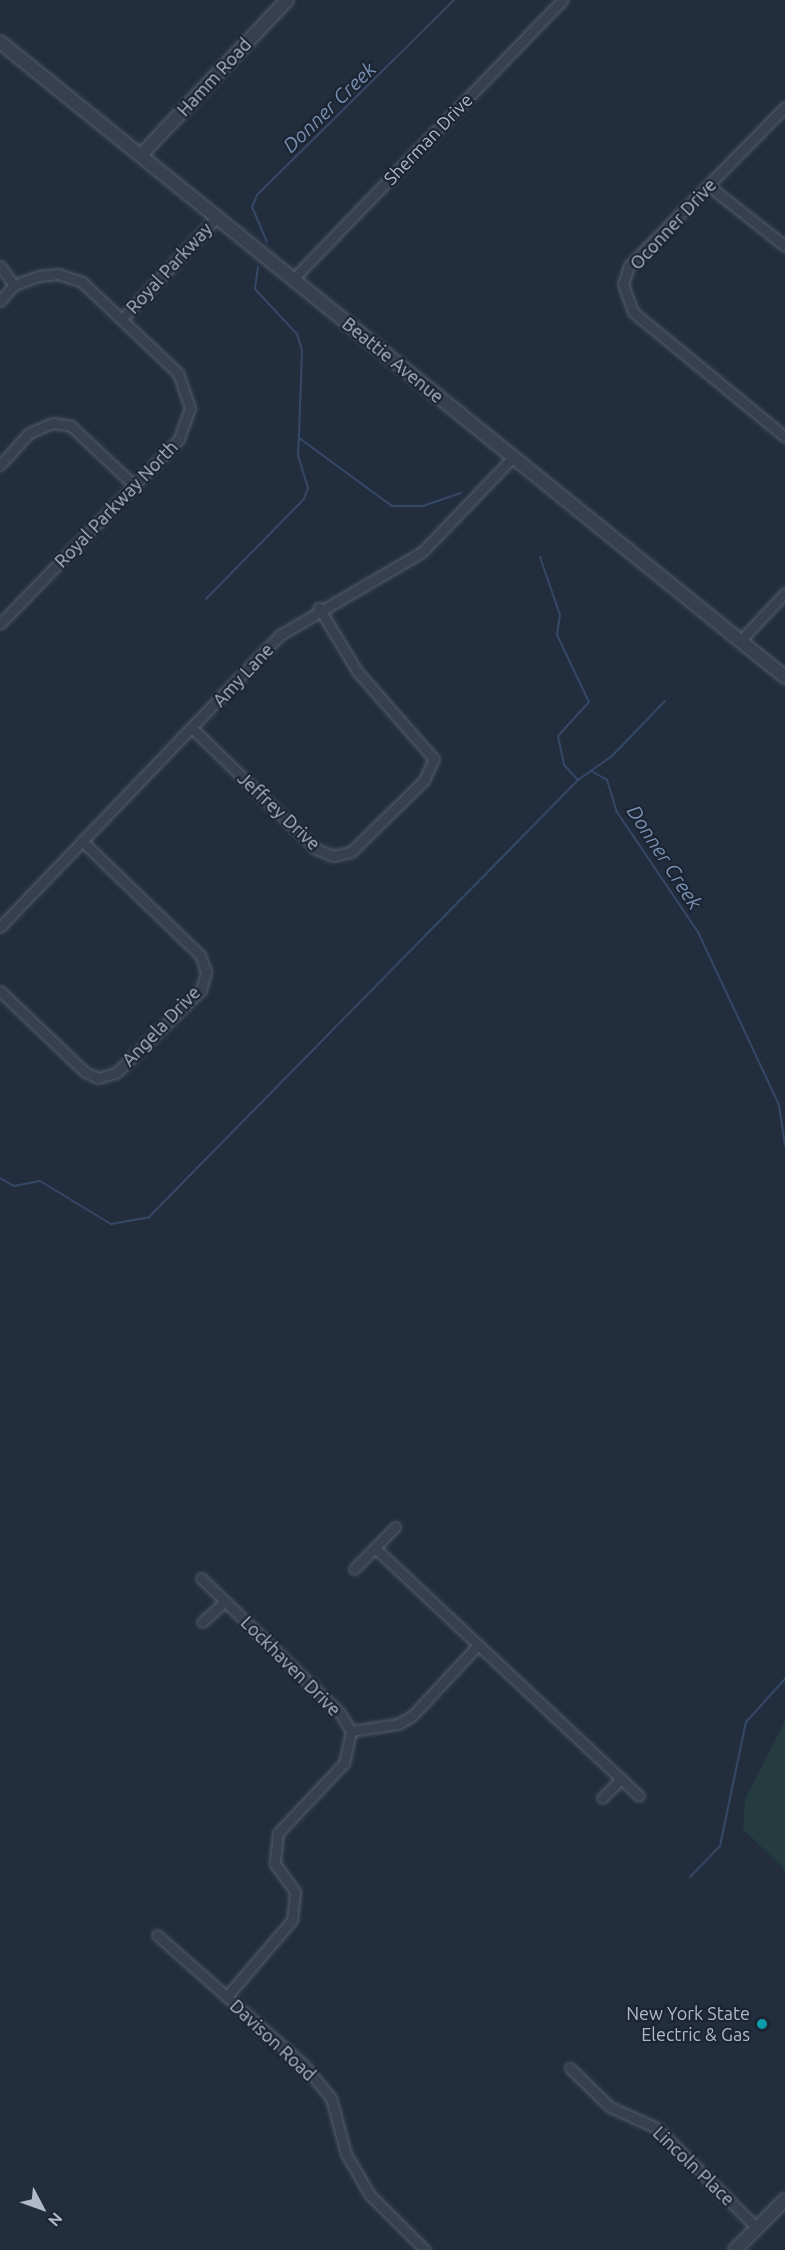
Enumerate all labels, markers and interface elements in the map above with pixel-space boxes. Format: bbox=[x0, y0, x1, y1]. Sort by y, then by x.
street label: Hamm Road bbox=[173, 34, 255, 120]
water label: Donner Creek bbox=[277, 57, 381, 157]
street label: Sherman Drive bbox=[379, 89, 477, 189]
street label: Oconner Drive bbox=[625, 174, 721, 274]
street label: Royal Parkway bbox=[122, 218, 216, 318]
street label: Beattie Avenue bbox=[338, 313, 448, 407]
street label: Royal Parkway North bbox=[50, 436, 182, 572]
street label: Amy Lane bbox=[208, 639, 278, 711]
street label: Jeffrey Drive bbox=[233, 767, 325, 855]
water label: Donner Creek bbox=[622, 800, 708, 914]
street label: Angela Drive bbox=[117, 981, 205, 1071]
street label: Lockhaven Drive bbox=[237, 1612, 345, 1720]
street label: Davison Road bbox=[226, 1995, 320, 2085]
place label: New York State Electric & Gas bbox=[626, 2003, 750, 2046]
marker: New York State Electric & Gas bbox=[755, 2017, 769, 2031]
street label: Lincoln Place bbox=[649, 2122, 739, 2210]
north arrow bbox=[12, 2178, 72, 2238]
text: N bbox=[45, 2209, 66, 2230]

